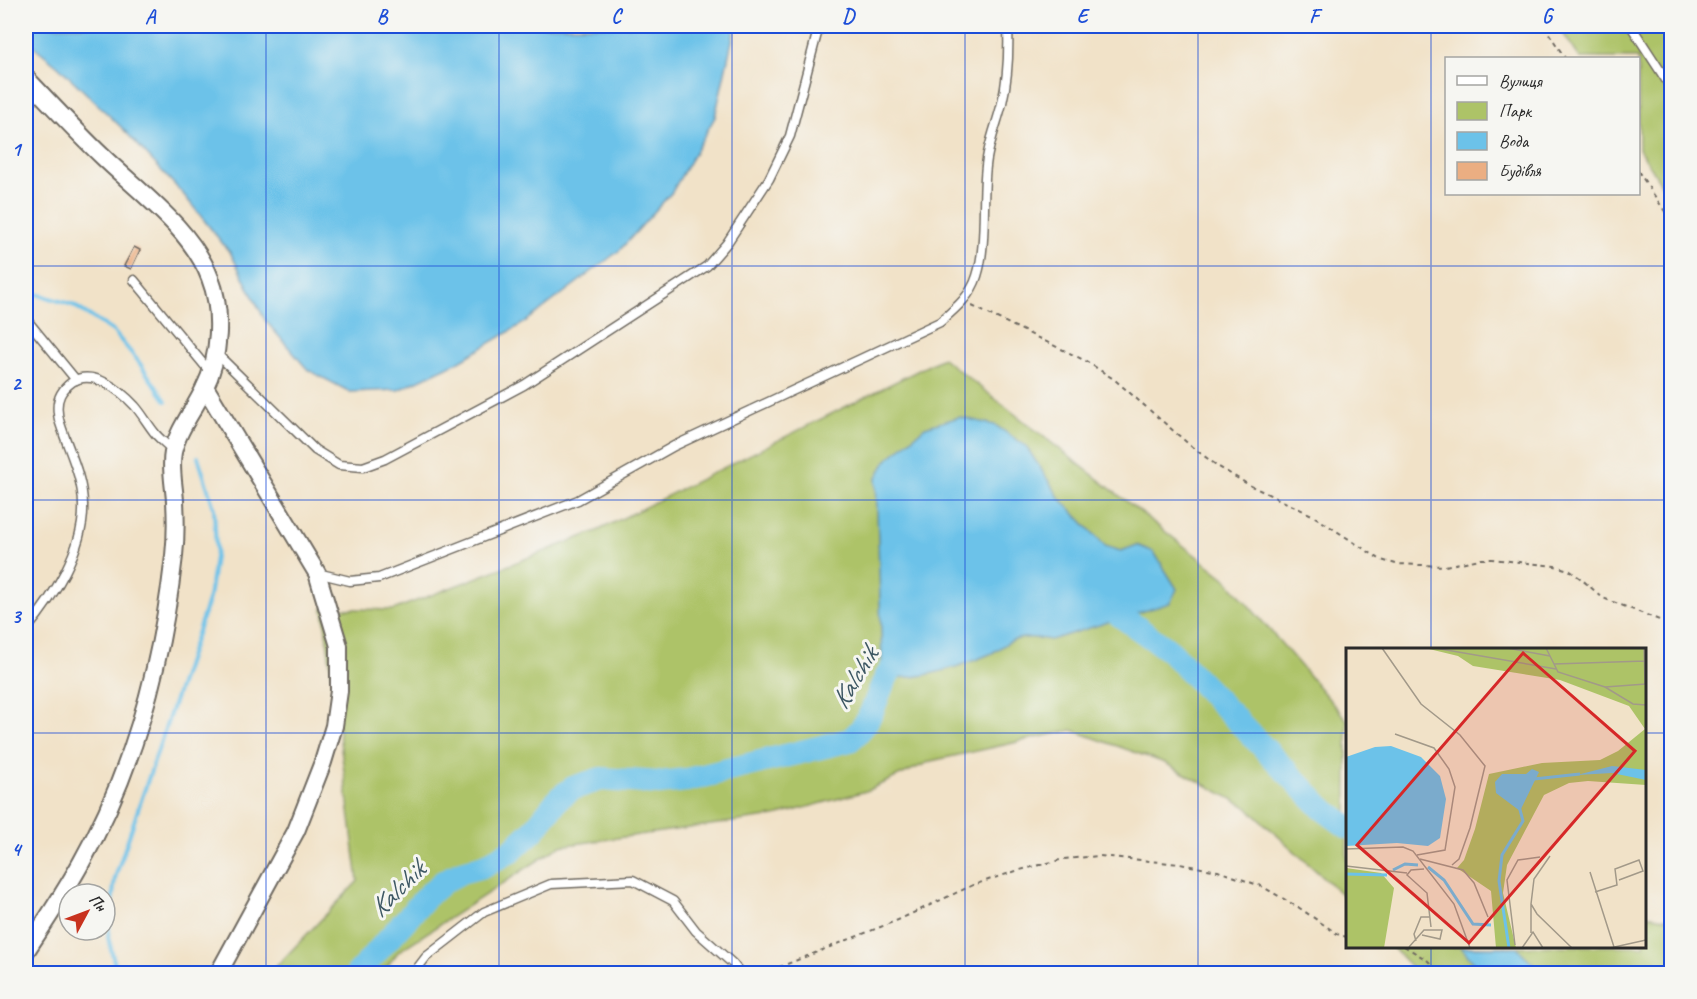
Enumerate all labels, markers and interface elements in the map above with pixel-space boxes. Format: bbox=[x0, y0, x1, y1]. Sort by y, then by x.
text: A bbox=[145, 4, 157, 29]
text: B bbox=[377, 4, 389, 29]
text: C bbox=[611, 4, 623, 29]
text: D bbox=[842, 4, 856, 29]
text: E bbox=[1077, 4, 1091, 29]
text: F bbox=[1309, 4, 1323, 29]
text: G bbox=[1542, 4, 1555, 29]
legend bbox=[1445, 57, 1640, 195]
text: Вулиця bbox=[1499, 70, 1543, 92]
text: Парк bbox=[1499, 100, 1533, 122]
text: Вода bbox=[1499, 130, 1530, 152]
text: 1 bbox=[12, 137, 23, 162]
text: Будівля bbox=[1499, 160, 1542, 182]
text: 2 bbox=[12, 371, 23, 396]
text: 3 bbox=[12, 604, 23, 629]
water label: Kalchik bbox=[823, 637, 888, 715]
inset map bbox=[1346, 648, 1646, 948]
text: 4 bbox=[12, 837, 24, 862]
water label: Kalchik bbox=[362, 850, 436, 924]
north arrow bbox=[57, 882, 117, 942]
text: Пн bbox=[85, 890, 111, 916]

